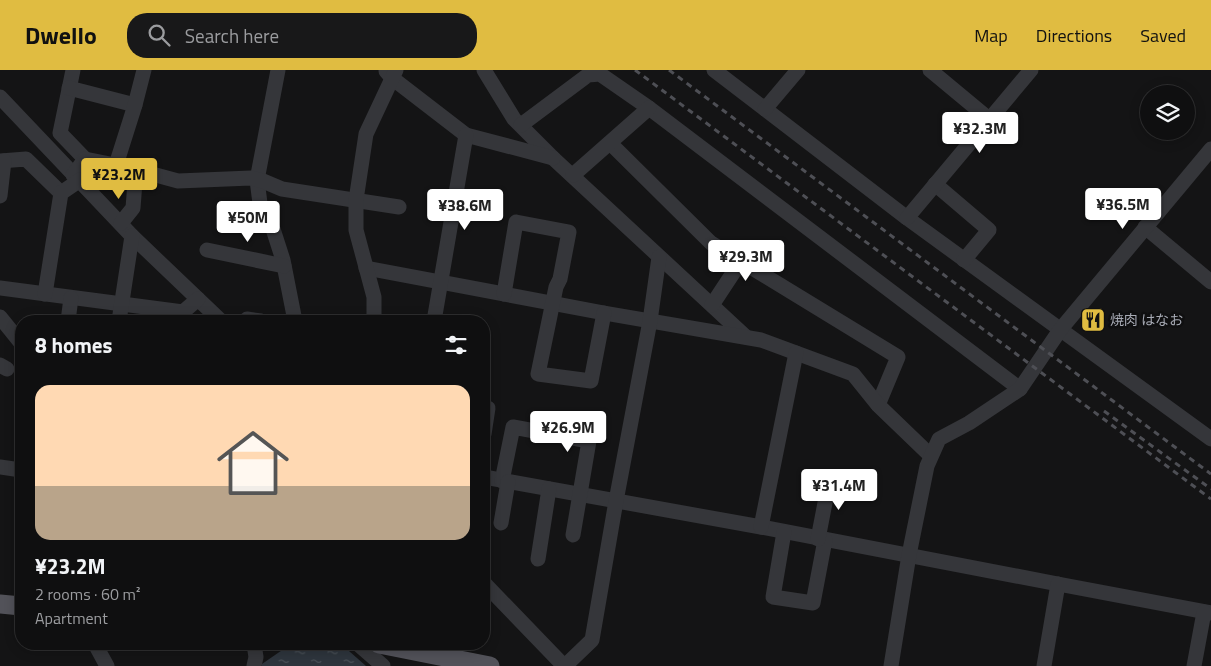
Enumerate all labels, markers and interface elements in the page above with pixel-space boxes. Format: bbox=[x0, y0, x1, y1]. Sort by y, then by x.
search box bbox=[127, 13, 477, 58]
text: Dwello bbox=[25, 17, 97, 53]
icon: search bbox=[145, 21, 173, 49]
text: Search here bbox=[185, 21, 279, 50]
text: Map bbox=[974, 22, 1008, 49]
text: Directions bbox=[1036, 22, 1112, 49]
text: Saved bbox=[1140, 22, 1186, 49]
map controls bbox=[1140, 85, 1195, 140]
button: layers bbox=[1140, 85, 1195, 140]
pin: ¥32.3M bbox=[939, 112, 1021, 154]
text: ¥32.3M bbox=[953, 116, 1007, 140]
pin: ¥23.2M bbox=[78, 158, 160, 200]
text: ¥23.2M bbox=[92, 162, 146, 186]
pin: ¥36.5M bbox=[1082, 188, 1164, 230]
pin: ¥38.6M bbox=[424, 189, 506, 231]
text: ¥36.5M bbox=[1096, 192, 1150, 216]
text: ¥38.6M bbox=[438, 193, 492, 217]
pin: ¥50M bbox=[218, 200, 278, 243]
text: ¥50M bbox=[228, 205, 268, 229]
pin: ¥29.3M bbox=[705, 240, 787, 282]
text: ¥29.3M bbox=[719, 244, 773, 268]
restaurant icon: 焼肉 はなお bbox=[1080, 307, 1106, 333]
place label: 焼肉 はなお bbox=[1110, 309, 1183, 330]
text: 8 homes bbox=[35, 329, 112, 361]
icon: filters bbox=[442, 331, 470, 359]
pin: ¥26.9M bbox=[527, 410, 609, 453]
text: ¥26.9M bbox=[541, 415, 595, 439]
icon: home bbox=[208, 418, 298, 508]
pin: ¥31.4M bbox=[798, 468, 880, 511]
text: ¥31.4M bbox=[812, 473, 866, 497]
text: ¥23.2M bbox=[35, 550, 105, 582]
text: 2 rooms · 60 m² bbox=[35, 582, 140, 606]
text: Apartment bbox=[35, 606, 108, 630]

